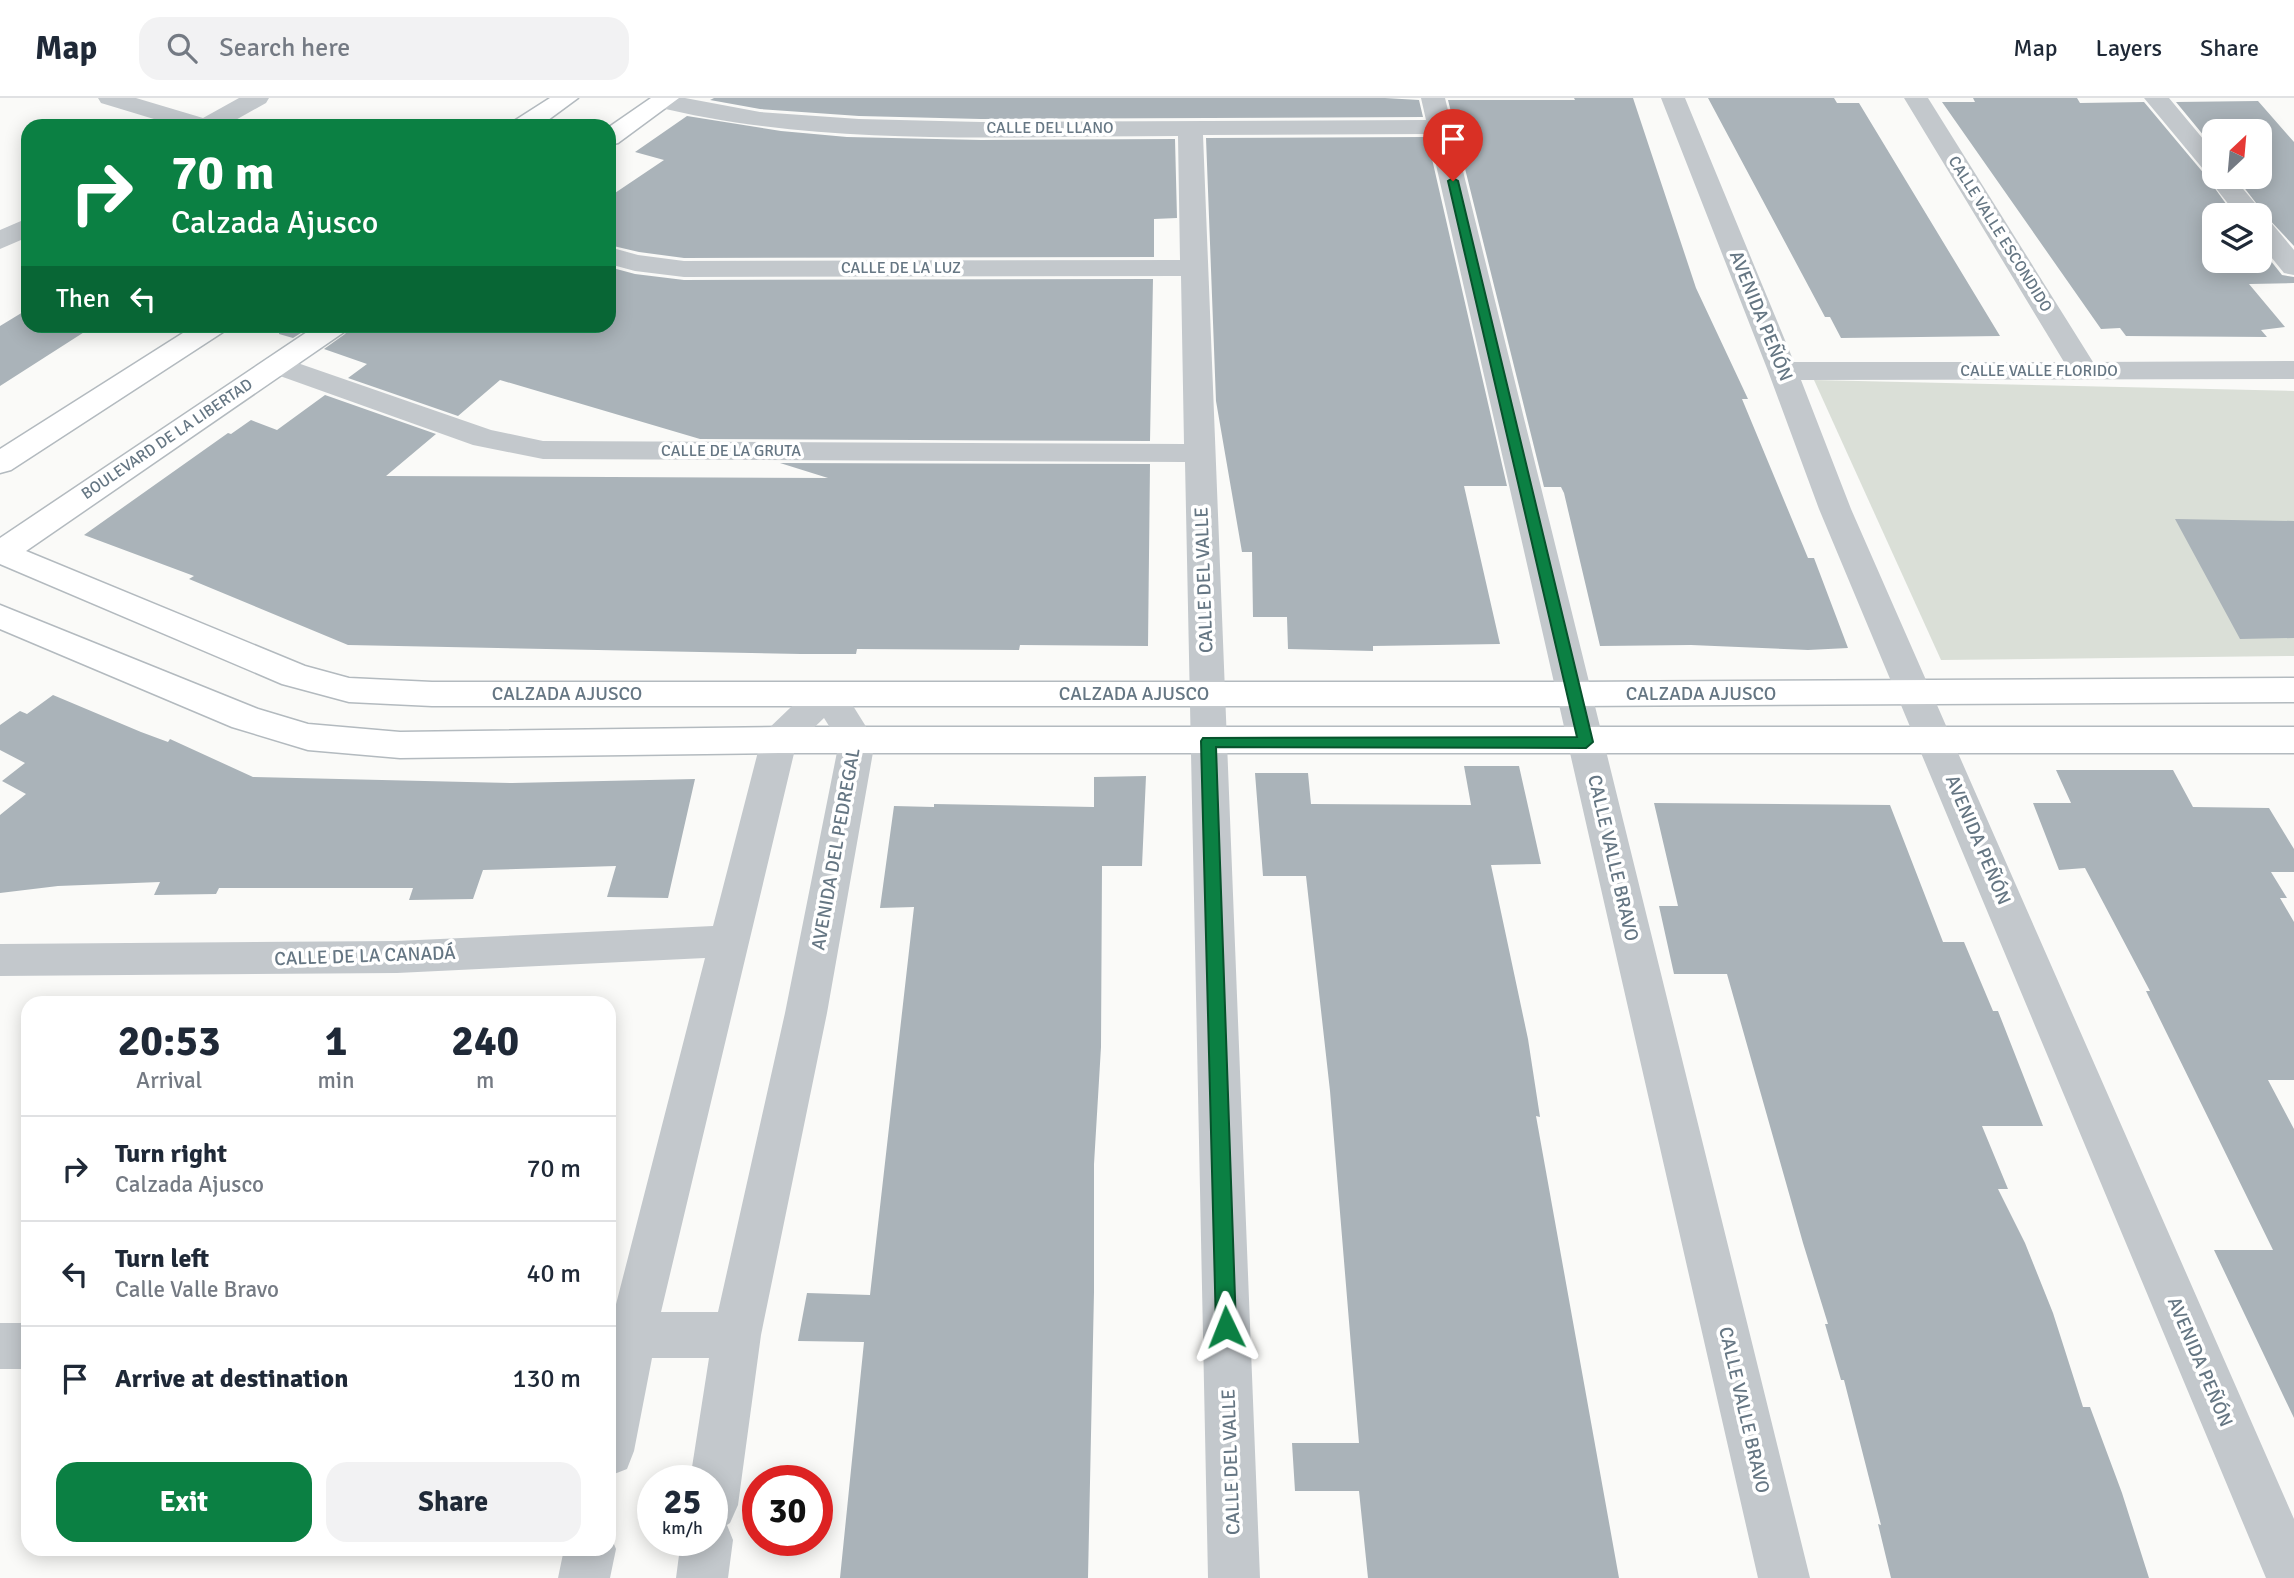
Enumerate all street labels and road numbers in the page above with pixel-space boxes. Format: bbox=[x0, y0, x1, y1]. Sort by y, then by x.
street label: CALLE DEL LLANO bbox=[986, 118, 1114, 138]
street label: CALLE VALLE ESCONDIDO bbox=[1944, 152, 2056, 316]
street label: AVENIDA PEÑÓN bbox=[1724, 247, 1798, 385]
street label: CALLE DE LA LUZ bbox=[841, 258, 961, 278]
street label: CALLE VALLE FLORIDO bbox=[1960, 361, 2118, 381]
street label: BOULEVARD DE LA LIBERTAD bbox=[78, 374, 256, 504]
street label: CALLE DE LA GRUTA bbox=[661, 441, 801, 461]
street label: CALLE DEL VALLE bbox=[1189, 507, 1219, 653]
street label: CALZADA AJUSCO bbox=[492, 682, 642, 706]
street label: CALZADA AJUSCO bbox=[1059, 682, 1209, 706]
street label: CALZADA AJUSCO bbox=[1626, 682, 1776, 706]
street label: AVENIDA DEL PEDREGAL bbox=[806, 746, 866, 952]
street label: CALLE VALLE BRAVO bbox=[1582, 772, 1644, 944]
street label: AVENIDA PEÑÓN bbox=[1940, 772, 2016, 908]
street label: CALLE DE LA CANADÁ bbox=[274, 941, 457, 971]
street label: AVENIDA PEÑÓN bbox=[2162, 1294, 2238, 1430]
street label: CALLE VALLE BRAVO bbox=[1713, 1324, 1775, 1496]
street label: CALLE DEL VALLE bbox=[1216, 1389, 1246, 1535]

